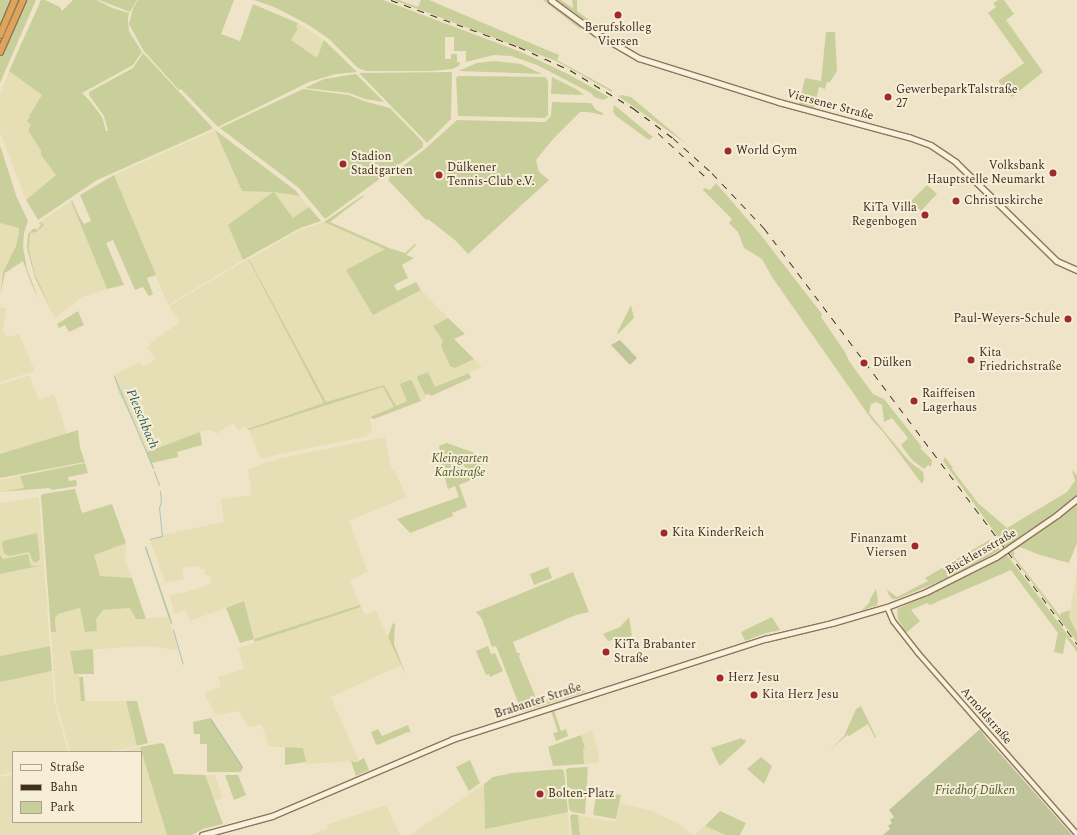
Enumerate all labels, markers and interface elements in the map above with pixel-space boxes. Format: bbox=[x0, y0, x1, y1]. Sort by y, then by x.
marker: Berufskolleg Viersen bbox=[613, 10, 623, 20]
place label: Berufskolleg Viersen bbox=[585, 21, 651, 49]
place label: GewerbeparkTalstraße 27 bbox=[896, 83, 1018, 111]
street label: Viersener Straße bbox=[785, 86, 875, 124]
marker: GewerbeparkTalstraße 27 bbox=[883, 92, 893, 102]
place label: World Gym bbox=[736, 144, 797, 158]
marker: World Gym bbox=[723, 146, 733, 156]
place label: Stadion Stadtgarten bbox=[351, 150, 413, 178]
marker: Stadion Stadtgarten bbox=[338, 159, 348, 169]
place label: Volksbank Hauptstelle Neumarkt bbox=[927, 159, 1045, 187]
place label: Dülkener Tennis-Club e.V. bbox=[447, 161, 535, 189]
marker: Volksbank Hauptstelle Neumarkt bbox=[1048, 168, 1058, 178]
marker: Dülkener Tennis-Club e.V. bbox=[434, 170, 444, 180]
place label: Christuskirche bbox=[964, 194, 1043, 208]
marker: Christuskirche bbox=[951, 196, 961, 206]
place label: KiTa Villa Regenbogen bbox=[852, 201, 917, 229]
marker: KiTa Villa Regenbogen bbox=[920, 210, 930, 220]
place label: Paul-Weyers-Schule bbox=[953, 312, 1060, 326]
marker: Paul-Weyers-Schule bbox=[1063, 314, 1073, 324]
place label: Kita Friedrichstraße bbox=[979, 346, 1062, 374]
marker: Kita Friedrichstraße bbox=[966, 355, 976, 365]
place label: Dülken bbox=[873, 356, 912, 370]
marker: Dülken bbox=[858, 357, 870, 369]
water label: Pletschbach bbox=[122, 387, 162, 451]
place label: Raiffeisen Lagerhaus bbox=[922, 387, 977, 415]
marker: Raiffeisen Lagerhaus bbox=[909, 396, 919, 406]
park label: Kleingarten Karlstraße bbox=[432, 452, 488, 480]
place label: Kita KinderReich bbox=[672, 526, 764, 540]
street label: Bücklersstraße bbox=[943, 526, 1019, 578]
marker: Kita KinderReich bbox=[659, 528, 669, 538]
place label: Finanzamt Viersen bbox=[850, 532, 907, 560]
marker: Finanzamt Viersen bbox=[910, 541, 920, 551]
place label: KiTa Brabanter Straße bbox=[614, 638, 696, 666]
marker: KiTa Brabanter Straße bbox=[601, 647, 611, 657]
place label: Herz Jesu bbox=[728, 671, 779, 685]
marker: Herz Jesu bbox=[715, 673, 725, 683]
street label: Brabanter Straße bbox=[493, 680, 583, 722]
street label: Arnoldstraße bbox=[957, 685, 1015, 747]
place label: Kita Herz Jesu bbox=[762, 688, 839, 702]
marker: Kita Herz Jesu bbox=[749, 690, 759, 700]
legend bbox=[12, 751, 142, 823]
text: Straße bbox=[50, 758, 85, 777]
text: Bahn bbox=[50, 778, 78, 797]
park label: Friedhof Dülken bbox=[935, 784, 1015, 798]
place label: Bolten-Platz bbox=[548, 787, 615, 801]
marker: Bolten-Platz bbox=[535, 789, 545, 799]
text: Park bbox=[50, 798, 75, 817]

